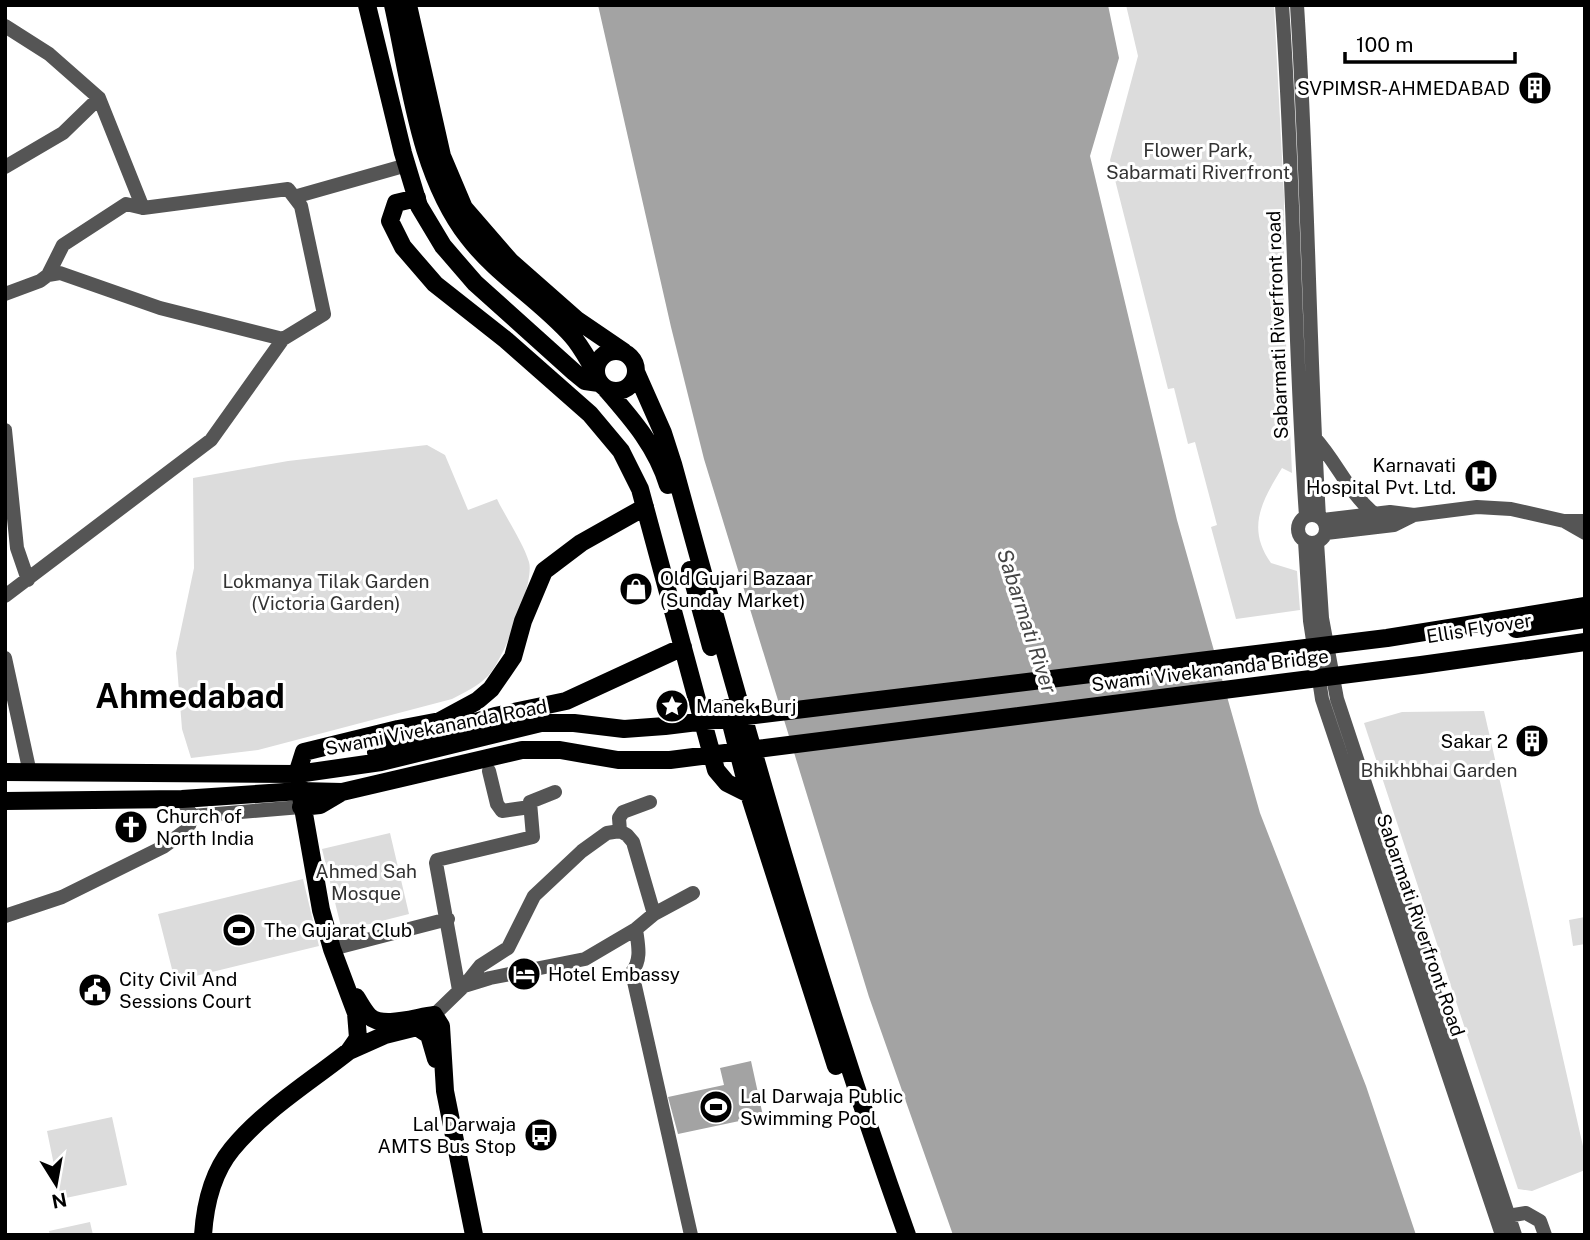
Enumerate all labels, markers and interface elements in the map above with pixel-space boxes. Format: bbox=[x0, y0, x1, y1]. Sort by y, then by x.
scale bar bbox=[1345, 21, 1515, 65]
text: 100 m bbox=[1356, 32, 1413, 57]
building icon: SVPIMSR-AHMEDABAD bbox=[1516, 69, 1554, 107]
place label: SVPIMSR-AHMEDABAD bbox=[1297, 77, 1510, 99]
park label: Flower Park, Sabarmati Riverfront bbox=[1106, 139, 1290, 183]
street label: Sabarmati Riverfront road bbox=[1262, 210, 1292, 440]
place label: Karnavati Hospital Pvt. Ltd. bbox=[1306, 454, 1456, 498]
hospital icon: Karnavati Hospital Pvt. Ltd. bbox=[1462, 457, 1500, 495]
water label: Sabarmati River bbox=[992, 546, 1062, 697]
place label: Old Gujari Bazaar (Sunday Market) bbox=[660, 567, 813, 611]
park label: Lokmanya Tilak Garden (Victoria Garden) bbox=[223, 570, 429, 614]
shop icon: Old Gujari Bazaar (Sunday Market) bbox=[617, 570, 655, 608]
street label: Ellis Flyover bbox=[1425, 609, 1533, 647]
street label: Swami Vivekananda Bridge bbox=[1090, 645, 1330, 695]
district label: Ahmedabad bbox=[95, 677, 285, 715]
place icon: Manek Burj bbox=[653, 687, 691, 725]
street label: Swami Vivekananda Road bbox=[323, 695, 549, 759]
place label: Manek Burj bbox=[696, 695, 797, 717]
building icon: Sakar 2 bbox=[1513, 722, 1551, 760]
place label: Sakar 2 bbox=[1441, 730, 1508, 752]
park label: Bhikhbhai Garden bbox=[1361, 759, 1518, 781]
place label: Church of North India bbox=[156, 805, 254, 849]
church icon: Church of North India bbox=[112, 808, 150, 846]
street label: Sabarmati Riverfront Road bbox=[1373, 811, 1469, 1039]
park label: Ahmed Sah Mosque bbox=[315, 860, 417, 904]
sports icon: The Gujarat Club bbox=[220, 911, 258, 949]
place label: The Gujarat Club bbox=[264, 919, 412, 941]
hotel icon: Hotel Embassy bbox=[505, 955, 543, 993]
place label: Hotel Embassy bbox=[548, 963, 680, 985]
place label: City Civil And Sessions Court bbox=[119, 968, 252, 1012]
public building icon: City Civil And Sessions Court bbox=[76, 971, 114, 1009]
place label: Lal Darwaja Public Swimming Pool bbox=[740, 1085, 903, 1129]
sports icon: Lal Darwaja Public Swimming Pool bbox=[697, 1088, 735, 1126]
place label: Lal Darwaja AMTS Bus Stop bbox=[378, 1113, 516, 1157]
bus stop icon: Lal Darwaja AMTS Bus Stop bbox=[522, 1116, 560, 1154]
north arrow bbox=[21, 1149, 91, 1219]
text: N bbox=[50, 1188, 69, 1213]

